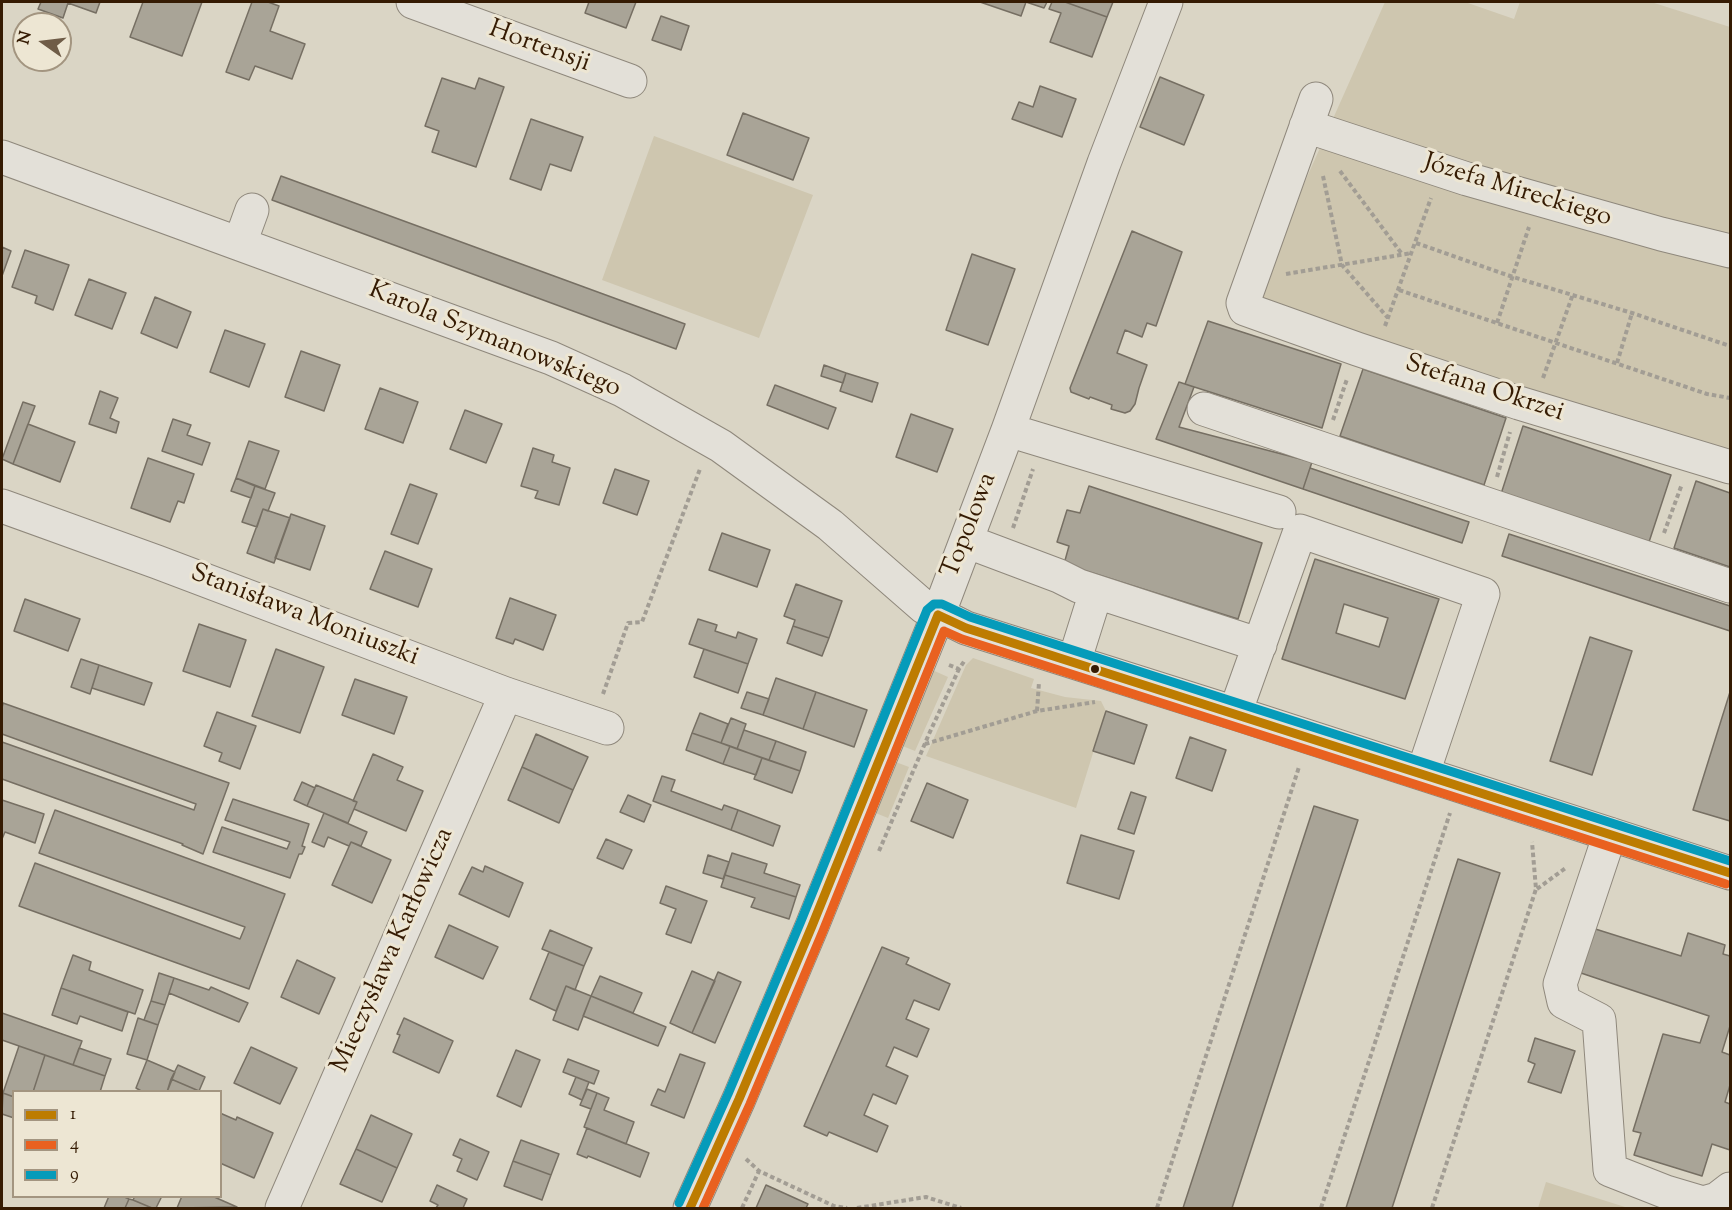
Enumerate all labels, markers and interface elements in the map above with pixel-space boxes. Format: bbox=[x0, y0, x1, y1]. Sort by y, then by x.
north arrow bbox=[12, 12, 72, 72]
street label: Hortensji bbox=[484, 15, 594, 81]
text: N bbox=[13, 29, 39, 47]
street label: Józefa Mireckiego bbox=[1419, 149, 1615, 235]
street label: Karola Szymanowskiego bbox=[363, 276, 625, 406]
street label: Stefana Okrzei bbox=[1401, 350, 1567, 430]
street label: Topolowa bbox=[937, 469, 1005, 583]
street label: Stanisława Moniuszki bbox=[185, 559, 423, 675]
unlabelled marker bbox=[1089, 663, 1101, 675]
street label: Mieczysława Karłowicza bbox=[326, 824, 462, 1078]
legend bbox=[12, 1090, 222, 1198]
text: 1 bbox=[70, 1102, 76, 1128]
text: 4 bbox=[70, 1132, 79, 1158]
text: 9 bbox=[70, 1162, 79, 1188]

